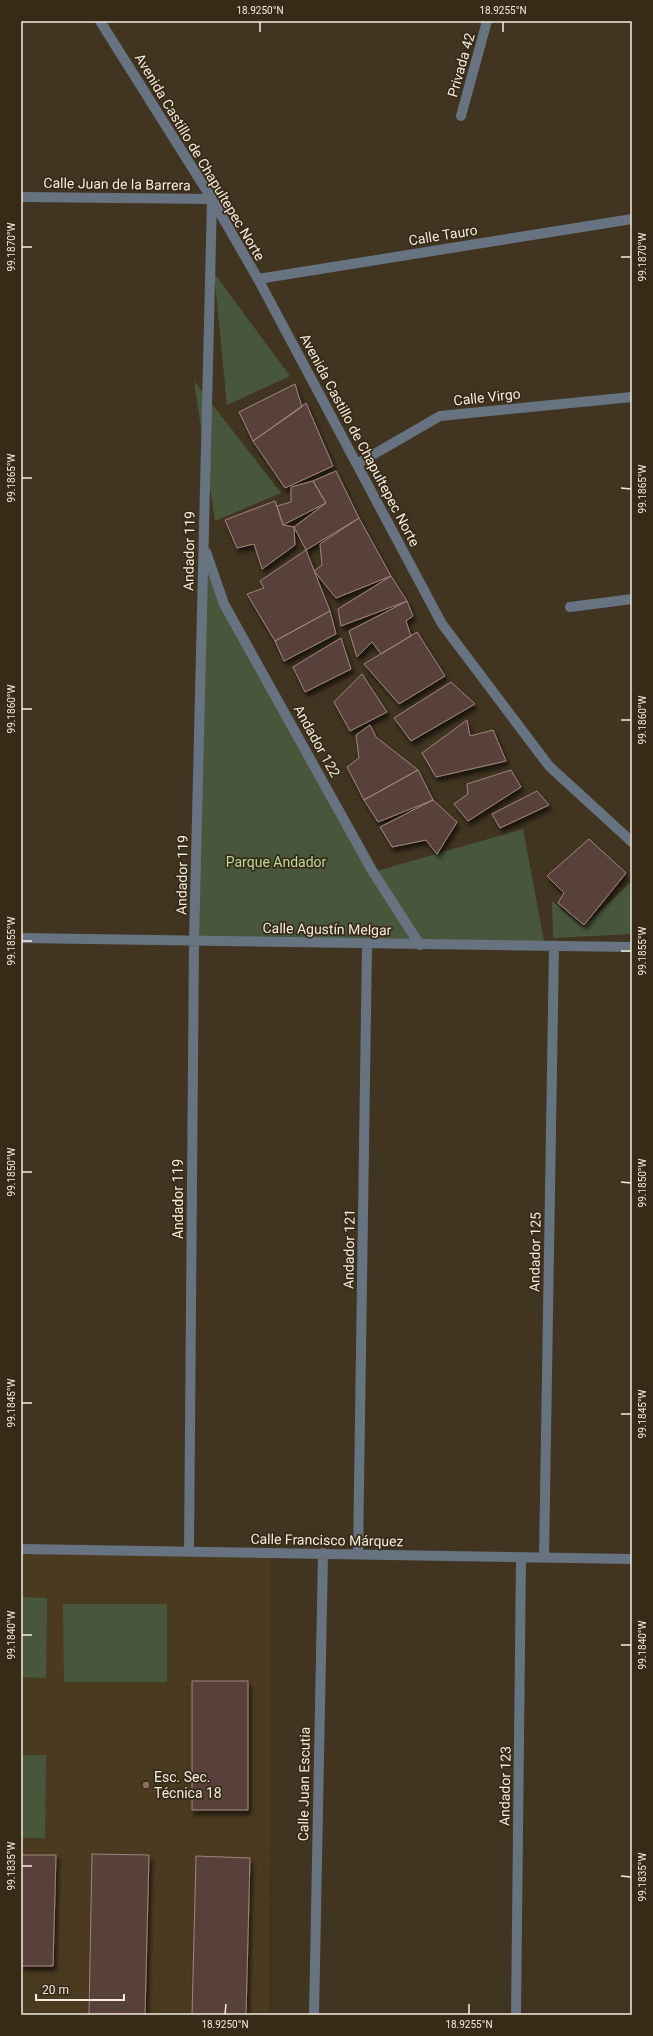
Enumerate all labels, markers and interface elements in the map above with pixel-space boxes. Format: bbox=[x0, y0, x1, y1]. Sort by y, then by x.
text: 18.9250°N bbox=[236, 5, 284, 16]
text: 18.9255°N bbox=[479, 5, 527, 16]
street label: Privada 42 bbox=[444, 31, 478, 99]
street label: Avenida Castillo de Chapultepec Norte bbox=[132, 51, 268, 263]
street label: Calle Juan de la Barrera bbox=[43, 175, 191, 193]
text: 99.1870°W bbox=[6, 222, 17, 271]
street label: Calle Tauro bbox=[407, 222, 479, 248]
text: 99.1870°W bbox=[637, 232, 648, 281]
street label: Avenida Castillo de Chapultepec Norte bbox=[297, 331, 423, 549]
street label: Calle Virgo bbox=[453, 386, 521, 408]
text: 99.1865°W bbox=[6, 453, 17, 502]
text: 99.1865°W bbox=[637, 464, 648, 513]
street label: Andador 119 bbox=[180, 511, 198, 591]
text: 99.1860°W bbox=[6, 684, 17, 733]
text: 99.1860°W bbox=[637, 695, 648, 744]
street label: Andador 122 bbox=[291, 702, 343, 780]
street label: Andador 119 bbox=[173, 835, 191, 915]
park label: Parque Andador bbox=[226, 854, 327, 870]
text: 99.1855°W bbox=[6, 916, 17, 965]
street label: Calle Agustín Melgar bbox=[262, 920, 392, 938]
text: 99.1855°W bbox=[637, 926, 648, 975]
text: 99.1850°W bbox=[6, 1147, 17, 1196]
text: 99.1850°W bbox=[637, 1158, 648, 1207]
street label: Andador 119 bbox=[170, 1159, 186, 1239]
street label: Andador 121 bbox=[340, 1209, 358, 1289]
street label: Andador 125 bbox=[526, 1212, 544, 1292]
text: 99.1845°W bbox=[6, 1378, 17, 1427]
text: 99.1845°W bbox=[637, 1389, 648, 1438]
street label: Calle Francisco Márquez bbox=[250, 1531, 404, 1549]
text: 99.1840°W bbox=[6, 1610, 17, 1659]
text: 99.1840°W bbox=[637, 1620, 648, 1669]
street label: Calle Juan Escutia bbox=[295, 1727, 313, 1841]
street label: Andador 123 bbox=[496, 1746, 514, 1826]
place label: Esc. Sec. Técnica 18 bbox=[154, 1769, 222, 1801]
marker: Esc. Sec. Técnica 18 bbox=[141, 1780, 151, 1790]
text: 99.1835°W bbox=[6, 1841, 17, 1890]
text: 99.1835°W bbox=[637, 1852, 648, 1901]
scale bar bbox=[36, 1976, 124, 2002]
text: 20 m bbox=[42, 1983, 69, 1997]
text: 18.9250°N bbox=[201, 2019, 249, 2030]
text: 18.9255°N bbox=[445, 2019, 493, 2030]

